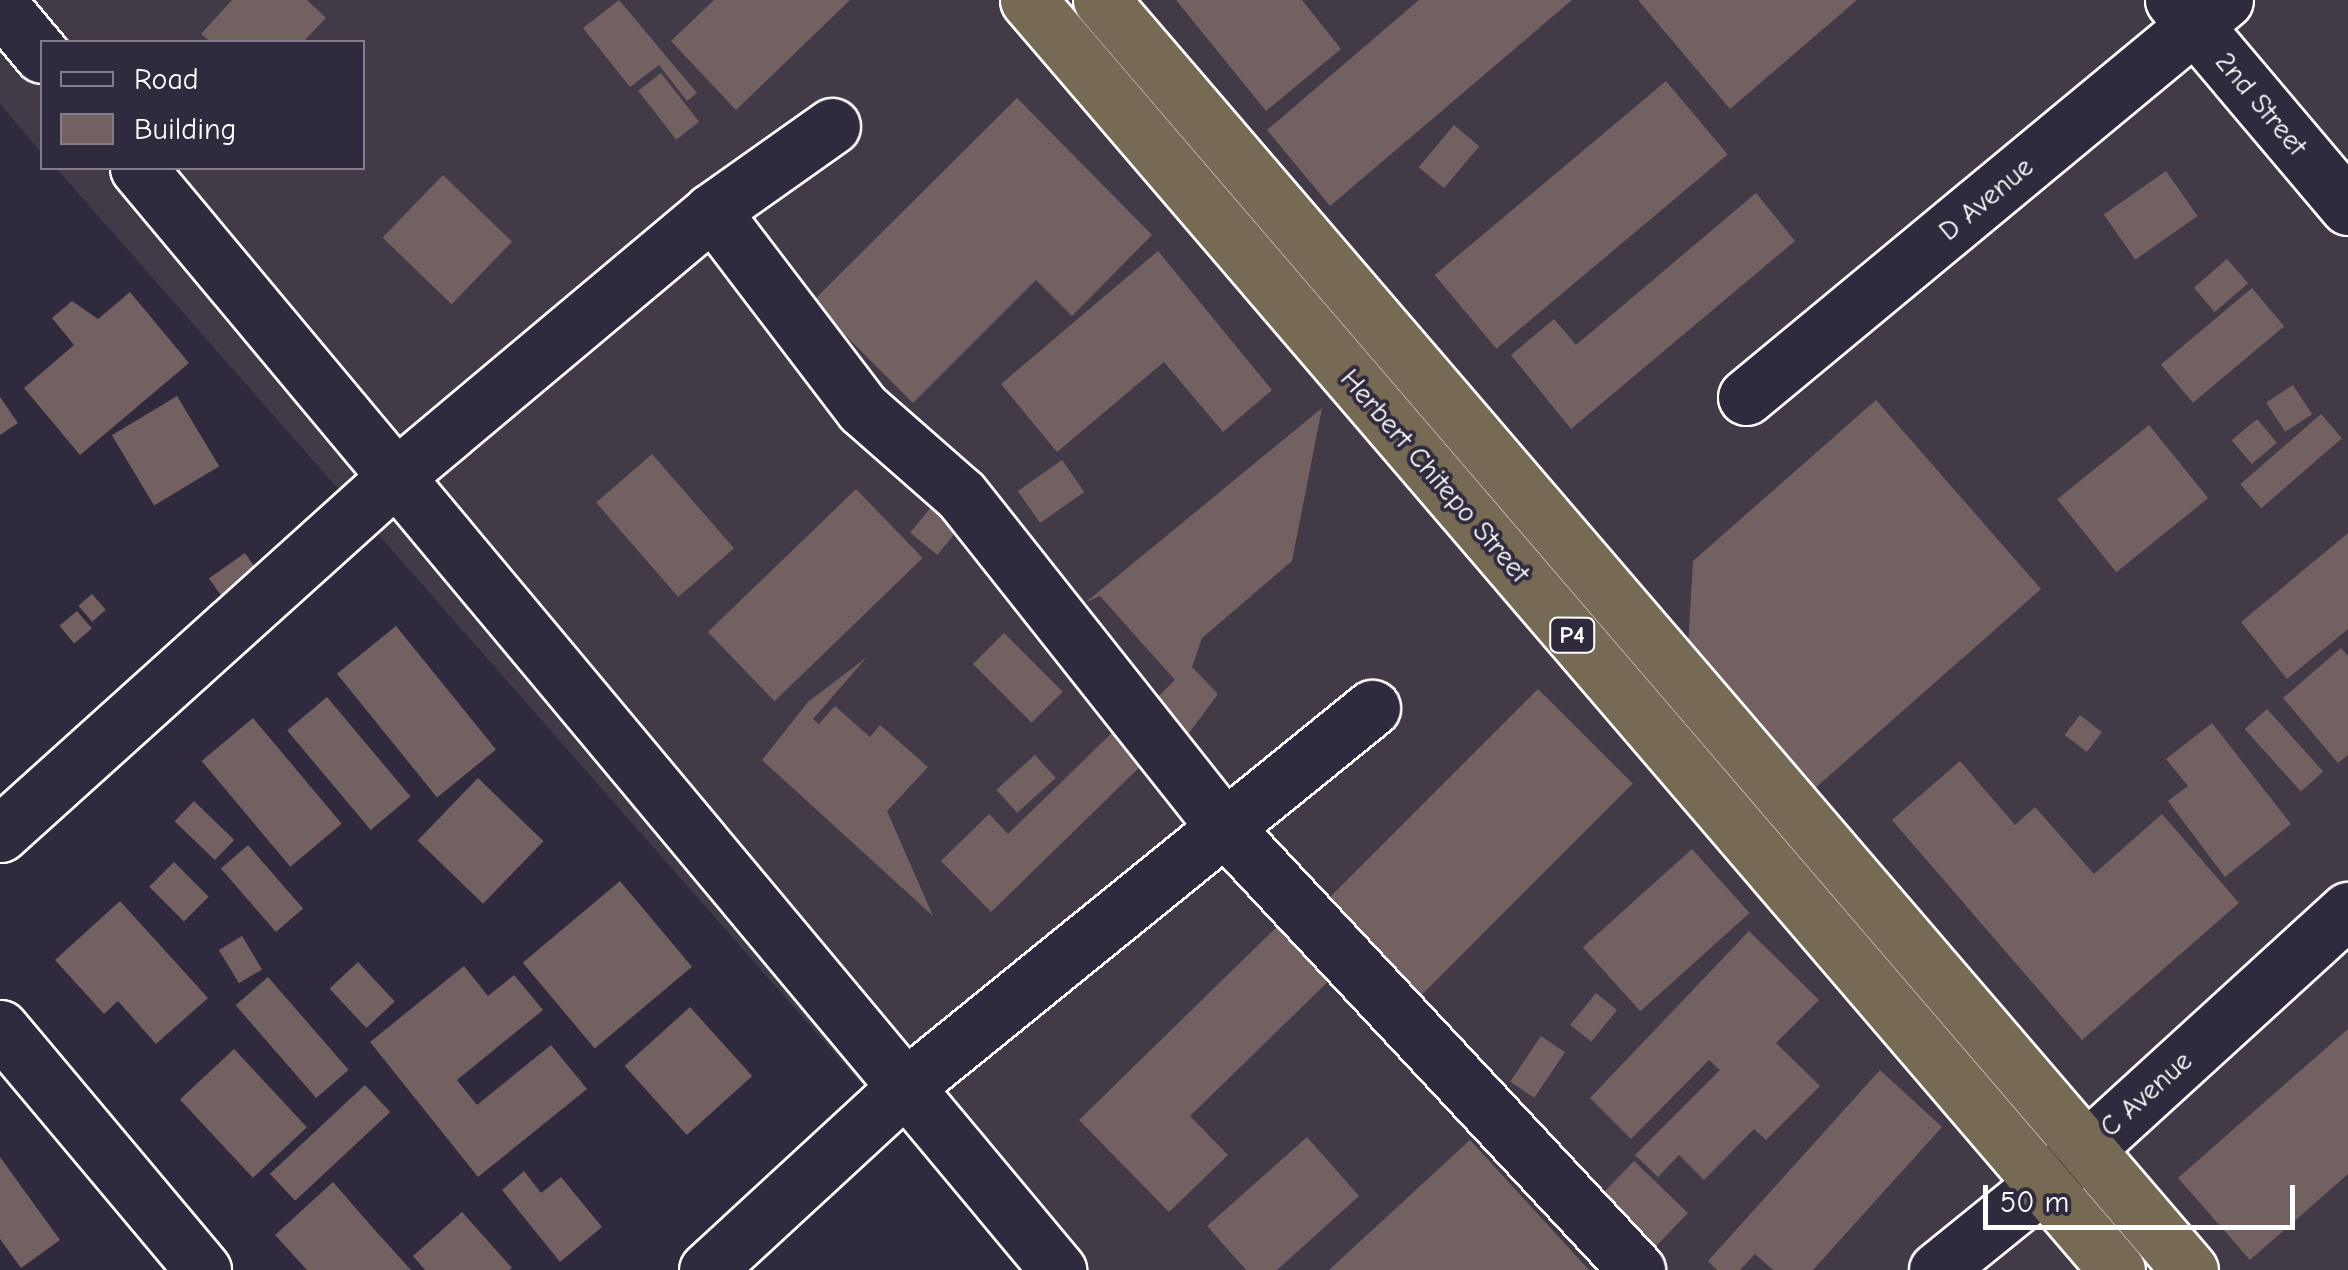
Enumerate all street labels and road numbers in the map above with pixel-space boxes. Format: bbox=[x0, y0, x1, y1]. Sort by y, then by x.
street label: 2nd Street bbox=[2208, 46, 2314, 162]
street label: D Avenue bbox=[1932, 150, 2040, 248]
street label: Herbert Chitepo Street bbox=[1333, 362, 1537, 590]
road number: P4 bbox=[1547, 615, 1597, 655]
street label: C Avenue bbox=[2093, 1044, 2199, 1144]

